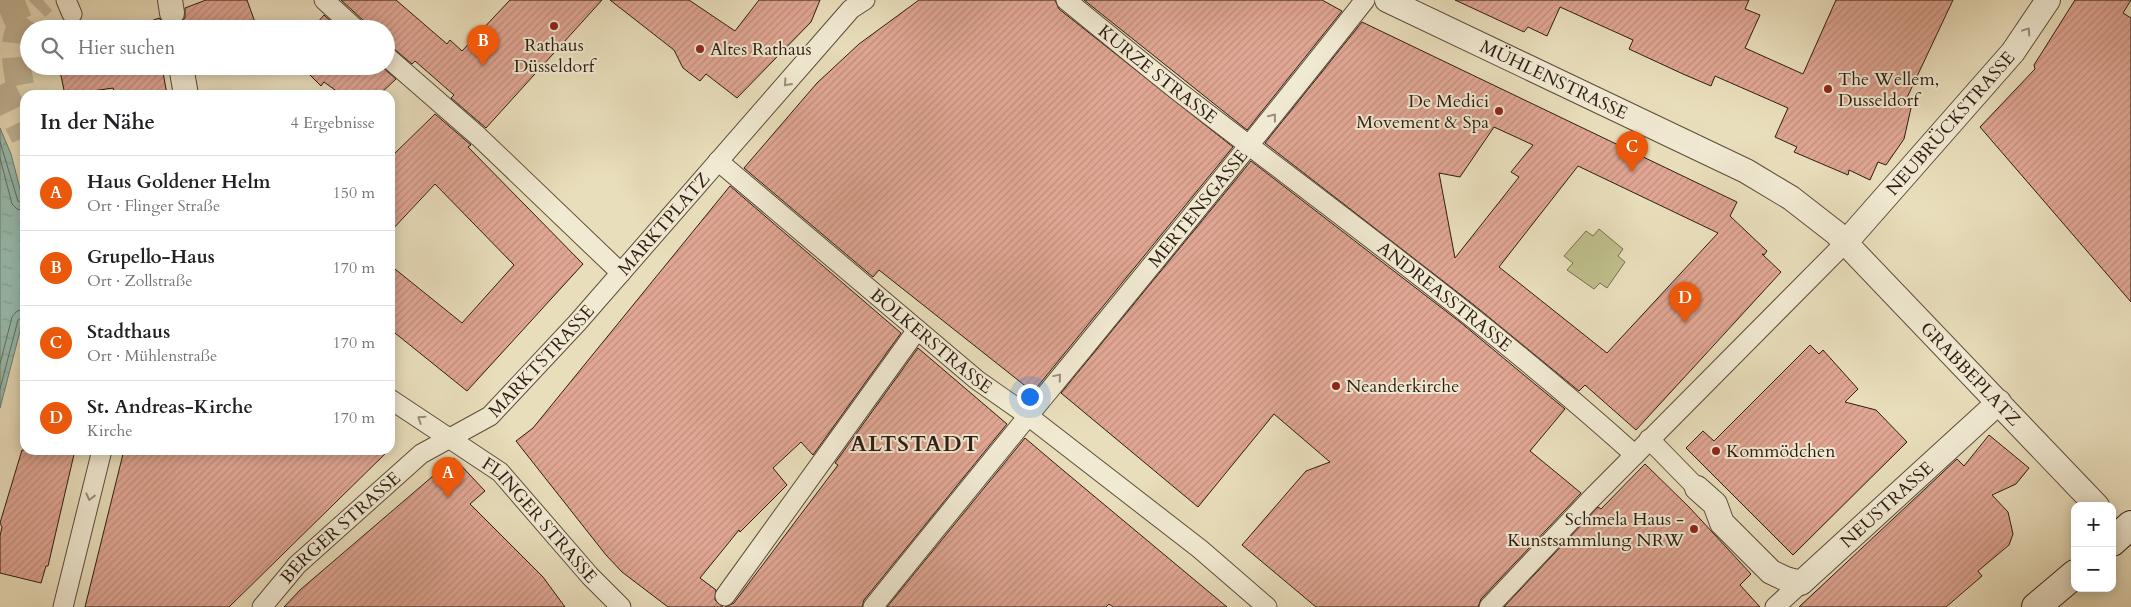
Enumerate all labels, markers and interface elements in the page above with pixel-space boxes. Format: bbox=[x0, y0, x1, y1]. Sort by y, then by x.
street label: KURZE STRASSE bbox=[1093, 19, 1223, 129]
search box bbox=[20, 20, 395, 75]
marker: Rathaus Düsseldorf bbox=[548, 20, 560, 32]
pin: B bbox=[467, 25, 499, 66]
one-way arrow bbox=[2021, 27, 2030, 36]
place label: Rathaus Düsseldorf bbox=[514, 33, 598, 79]
icon: search bbox=[38, 34, 66, 62]
street label: MÜHLENSTRASSE bbox=[1476, 34, 1632, 125]
text: Hier suchen bbox=[78, 35, 175, 61]
place label: Altes Rathaus bbox=[710, 37, 812, 62]
marker: Altes Rathaus bbox=[694, 43, 706, 55]
street label: NEUBRÜCKSTRASSE bbox=[1880, 46, 2021, 201]
place label: The Wellem, Dusseldorf bbox=[1838, 67, 1939, 113]
one-way arrow bbox=[784, 77, 793, 86]
marker: The Wellem, Dusseldorf bbox=[1822, 83, 1834, 95]
place label: De Medici Movement & Spa bbox=[1356, 89, 1489, 135]
marker: De Medici Movement & Spa bbox=[1493, 105, 1505, 117]
text: In der Nähe bbox=[40, 108, 155, 137]
text: 4 Ergebnisse bbox=[290, 112, 375, 134]
one-way arrow bbox=[1267, 113, 1276, 123]
pin: C bbox=[1616, 131, 1648, 172]
street label: MERTENSGASSE bbox=[1142, 144, 1253, 273]
street label: MARKTPLATZ bbox=[612, 167, 716, 281]
text: Haus Goldener Helm bbox=[87, 169, 270, 195]
text: A bbox=[50, 182, 62, 204]
text: 150 m bbox=[333, 182, 375, 204]
text: Ort · Flinger Straße bbox=[87, 195, 220, 217]
street label: ANDREASSTRASSE bbox=[1372, 235, 1517, 357]
text: Grupello-Haus bbox=[87, 244, 215, 270]
text: B bbox=[50, 257, 62, 279]
text: 170 m bbox=[333, 257, 375, 279]
text: Ort · Zollstraße bbox=[87, 270, 193, 292]
street label: BOLKERSTRASSE bbox=[865, 282, 997, 399]
pin: D bbox=[1669, 282, 1701, 323]
street label: MARKTSTRASSE bbox=[482, 299, 600, 423]
street label: GRABBEPLATZ bbox=[1915, 316, 2027, 431]
text: Stadthaus bbox=[87, 319, 170, 345]
text: C bbox=[50, 332, 62, 354]
text: 170 m bbox=[333, 332, 375, 354]
text: Ort · Mühlenstraße bbox=[87, 345, 217, 367]
one-way arrow bbox=[1053, 374, 1062, 383]
place label: Neanderkirche bbox=[1346, 374, 1459, 399]
marker: Neanderkirche bbox=[1330, 380, 1342, 392]
your location bbox=[1017, 384, 1043, 410]
text: St. Andreas-Kirche bbox=[87, 394, 253, 420]
text: D bbox=[49, 407, 63, 429]
text: 170 m bbox=[333, 407, 375, 429]
one-way arrow bbox=[417, 416, 427, 425]
text: Kirche bbox=[87, 420, 133, 442]
district label: ALTSTADT bbox=[850, 429, 980, 459]
place label: Kommödchen bbox=[1726, 439, 1836, 464]
marker: Kommödchen bbox=[1710, 445, 1722, 457]
street label: FLINGER STRASSE bbox=[477, 451, 603, 588]
street label: NEUSTRASSE bbox=[1835, 456, 1939, 554]
pin: A bbox=[432, 457, 464, 498]
street label: BERGER STRASSE bbox=[274, 466, 406, 589]
one-way arrow bbox=[86, 493, 96, 501]
map controls bbox=[2071, 502, 2116, 592]
button: + bbox=[2071, 502, 2116, 547]
place label: Schmela Haus - Kunstsammlung NRW bbox=[1507, 507, 1684, 553]
marker: Schmela Haus - Kunstsammlung NRW bbox=[1688, 523, 1700, 535]
button: − bbox=[2071, 547, 2116, 592]

